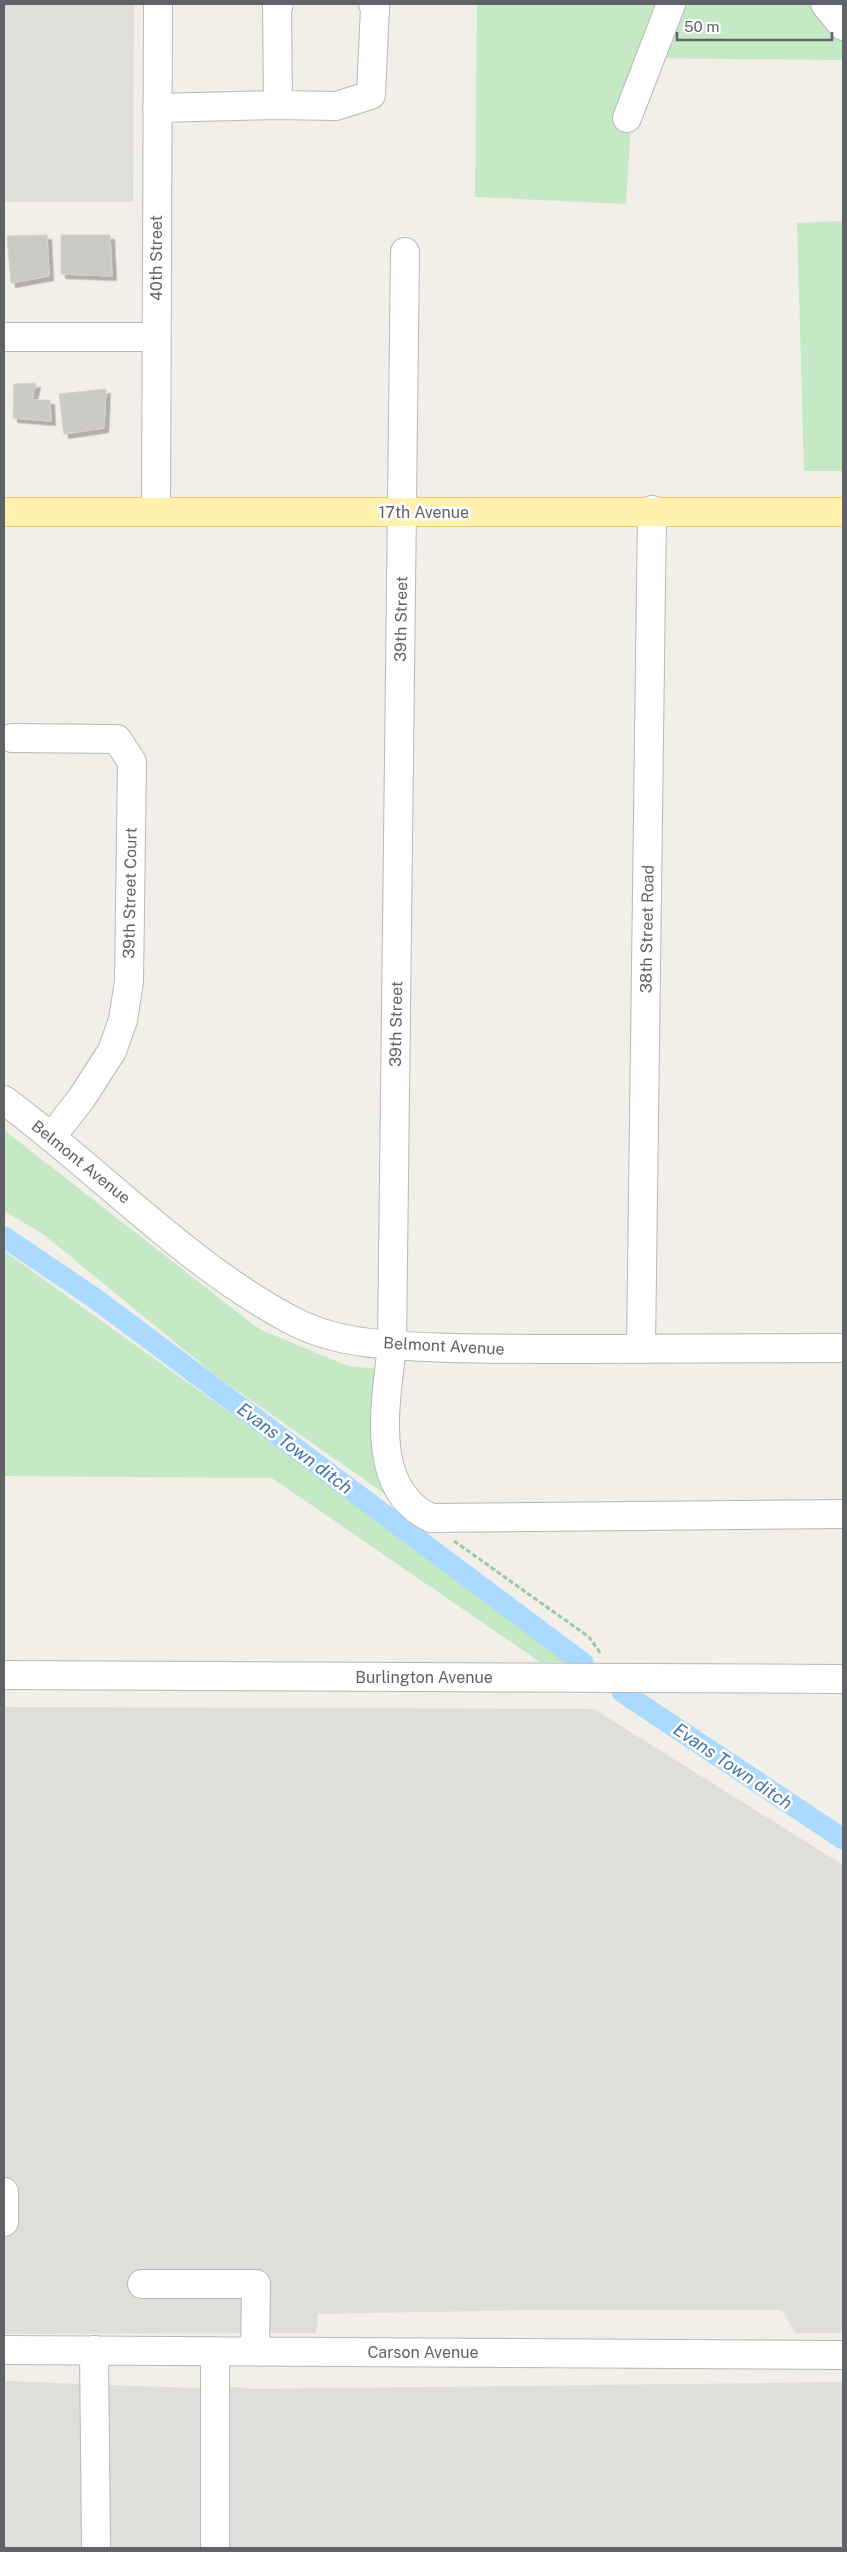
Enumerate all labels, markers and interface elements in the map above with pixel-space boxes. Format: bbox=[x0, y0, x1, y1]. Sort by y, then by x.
scale bar bbox=[677, 10, 832, 42]
text: 50 m bbox=[684, 18, 719, 35]
street label: 40th Street bbox=[147, 215, 166, 301]
street label: 17th Avenue bbox=[379, 503, 469, 522]
street label: 39th Street bbox=[391, 576, 411, 662]
street label: 39th Street Court bbox=[119, 827, 141, 959]
street label: 38th Street Road bbox=[636, 865, 658, 993]
street label: 39th Street bbox=[386, 981, 406, 1067]
street label: Belmont Avenue bbox=[28, 1116, 134, 1208]
street label: Belmont Avenue bbox=[383, 1333, 505, 1359]
water label: Evans Town ditch bbox=[233, 1398, 357, 1498]
street label: Burlington Avenue bbox=[355, 1668, 493, 1687]
water label: Evans Town ditch bbox=[670, 1719, 796, 1813]
street label: Carson Avenue bbox=[367, 2343, 479, 2362]

